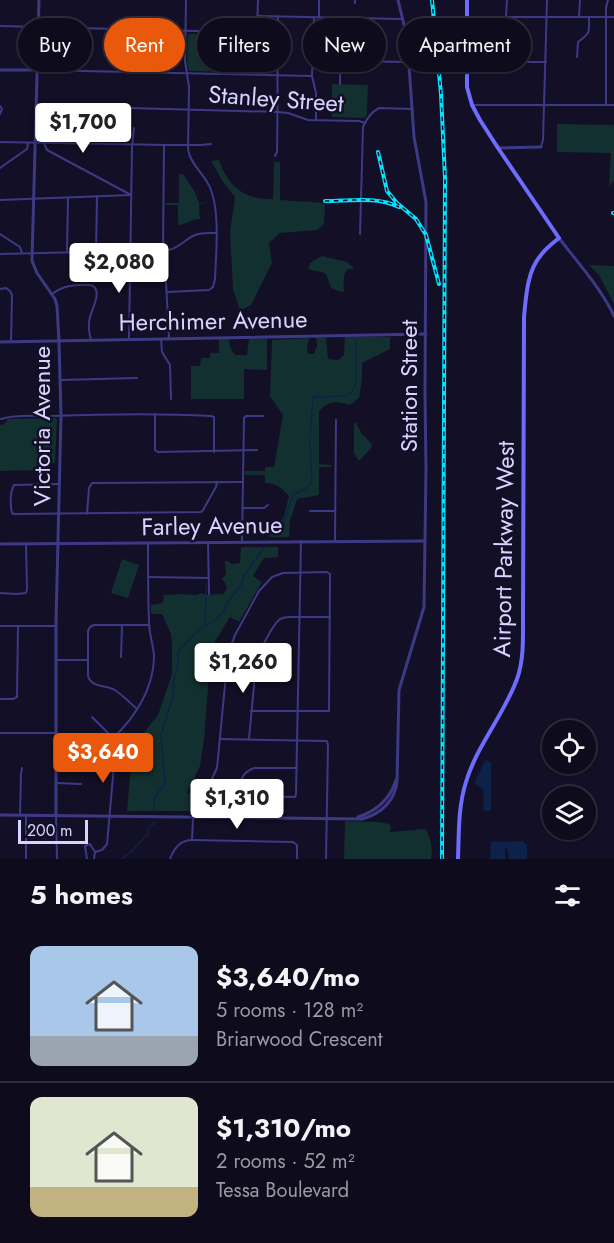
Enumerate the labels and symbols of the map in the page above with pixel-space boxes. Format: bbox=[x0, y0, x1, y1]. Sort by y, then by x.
street label: Stanley Street bbox=[207, 76, 345, 121]
pin: $1,700 bbox=[34, 103, 132, 154]
pin: $2,080 bbox=[70, 243, 168, 294]
street label: Herchimer Avenue bbox=[118, 301, 308, 340]
street label: Station Street bbox=[391, 319, 426, 452]
street label: Victoria Avenue bbox=[24, 346, 59, 506]
street label: Airport Parkway West bbox=[484, 440, 523, 658]
street label: Farley Avenue bbox=[141, 507, 283, 544]
pin: $1,260 bbox=[194, 643, 292, 694]
pin: $3,640 bbox=[54, 733, 152, 784]
pin: $1,310 bbox=[188, 779, 286, 830]
scale bar bbox=[18, 817, 88, 844]

